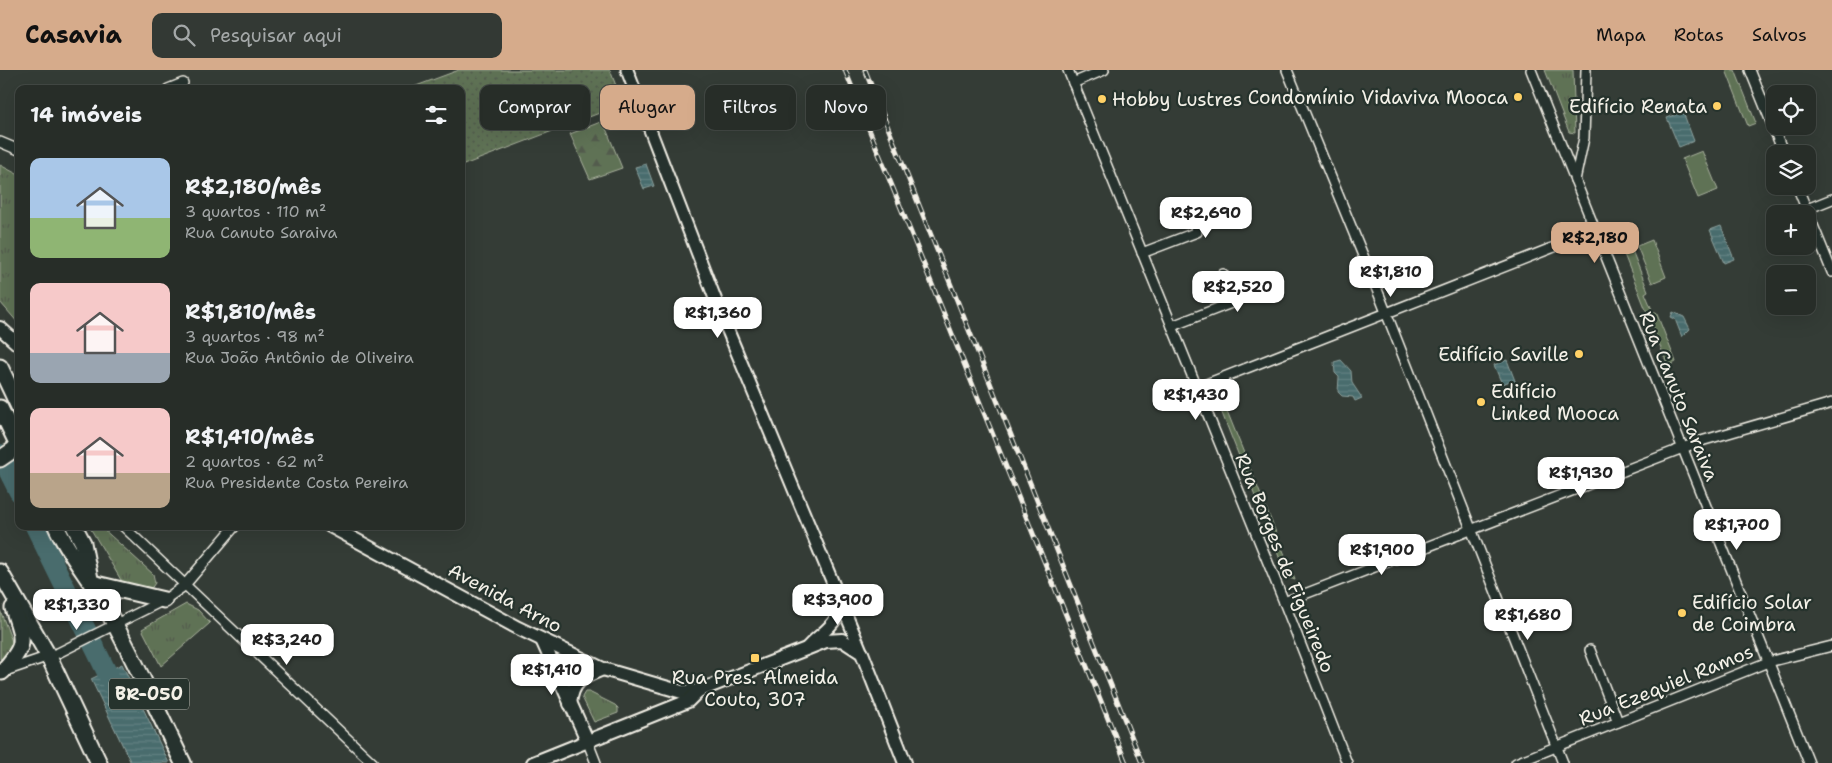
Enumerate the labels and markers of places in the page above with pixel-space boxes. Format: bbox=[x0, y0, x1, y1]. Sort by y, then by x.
place label: Condomínio Vidaviva Mooca bbox=[1248, 85, 1508, 110]
place label: Hobby Lustres bbox=[1112, 87, 1242, 112]
marker: Condomínio Vidaviva Mooca bbox=[1512, 91, 1524, 103]
marker: Hobby Lustres bbox=[1096, 93, 1108, 105]
place label: Edifício Renata bbox=[1569, 94, 1707, 119]
marker: Edifício Renata bbox=[1711, 100, 1723, 112]
pin: R$2,690 bbox=[1160, 196, 1252, 239]
pin: R$2,180 bbox=[1549, 222, 1641, 264]
pin: R$1,810 bbox=[1345, 256, 1437, 298]
pin: R$2,520 bbox=[1192, 270, 1284, 313]
pin: R$1,360 bbox=[672, 296, 764, 339]
place label: Edifício Saville bbox=[1438, 342, 1569, 367]
marker: Edifício Saville bbox=[1573, 348, 1585, 360]
pin: R$1,430 bbox=[1150, 378, 1242, 421]
place label: Edifício Linked Mooca bbox=[1491, 379, 1619, 426]
marker: Edifício Linked Mooca bbox=[1475, 396, 1487, 408]
pin: R$1,930 bbox=[1535, 456, 1627, 499]
pin: R$1,700 bbox=[1691, 508, 1783, 551]
pin: R$1,900 bbox=[1336, 534, 1428, 576]
pin: R$3,900 bbox=[792, 584, 884, 626]
pin: R$1,330 bbox=[31, 588, 123, 631]
place label: Edifício Solar de Coimbra bbox=[1692, 590, 1812, 637]
pin: R$1,680 bbox=[1482, 598, 1574, 641]
marker: Edifício Solar de Coimbra bbox=[1676, 607, 1688, 619]
pin: R$3,240 bbox=[241, 624, 333, 666]
marker: Rua Pres. Almeida Couto, 307 bbox=[749, 652, 761, 664]
pin: R$1,410 bbox=[506, 654, 598, 696]
place label: Rua Pres. Almeida Couto, 307 bbox=[672, 665, 838, 712]

